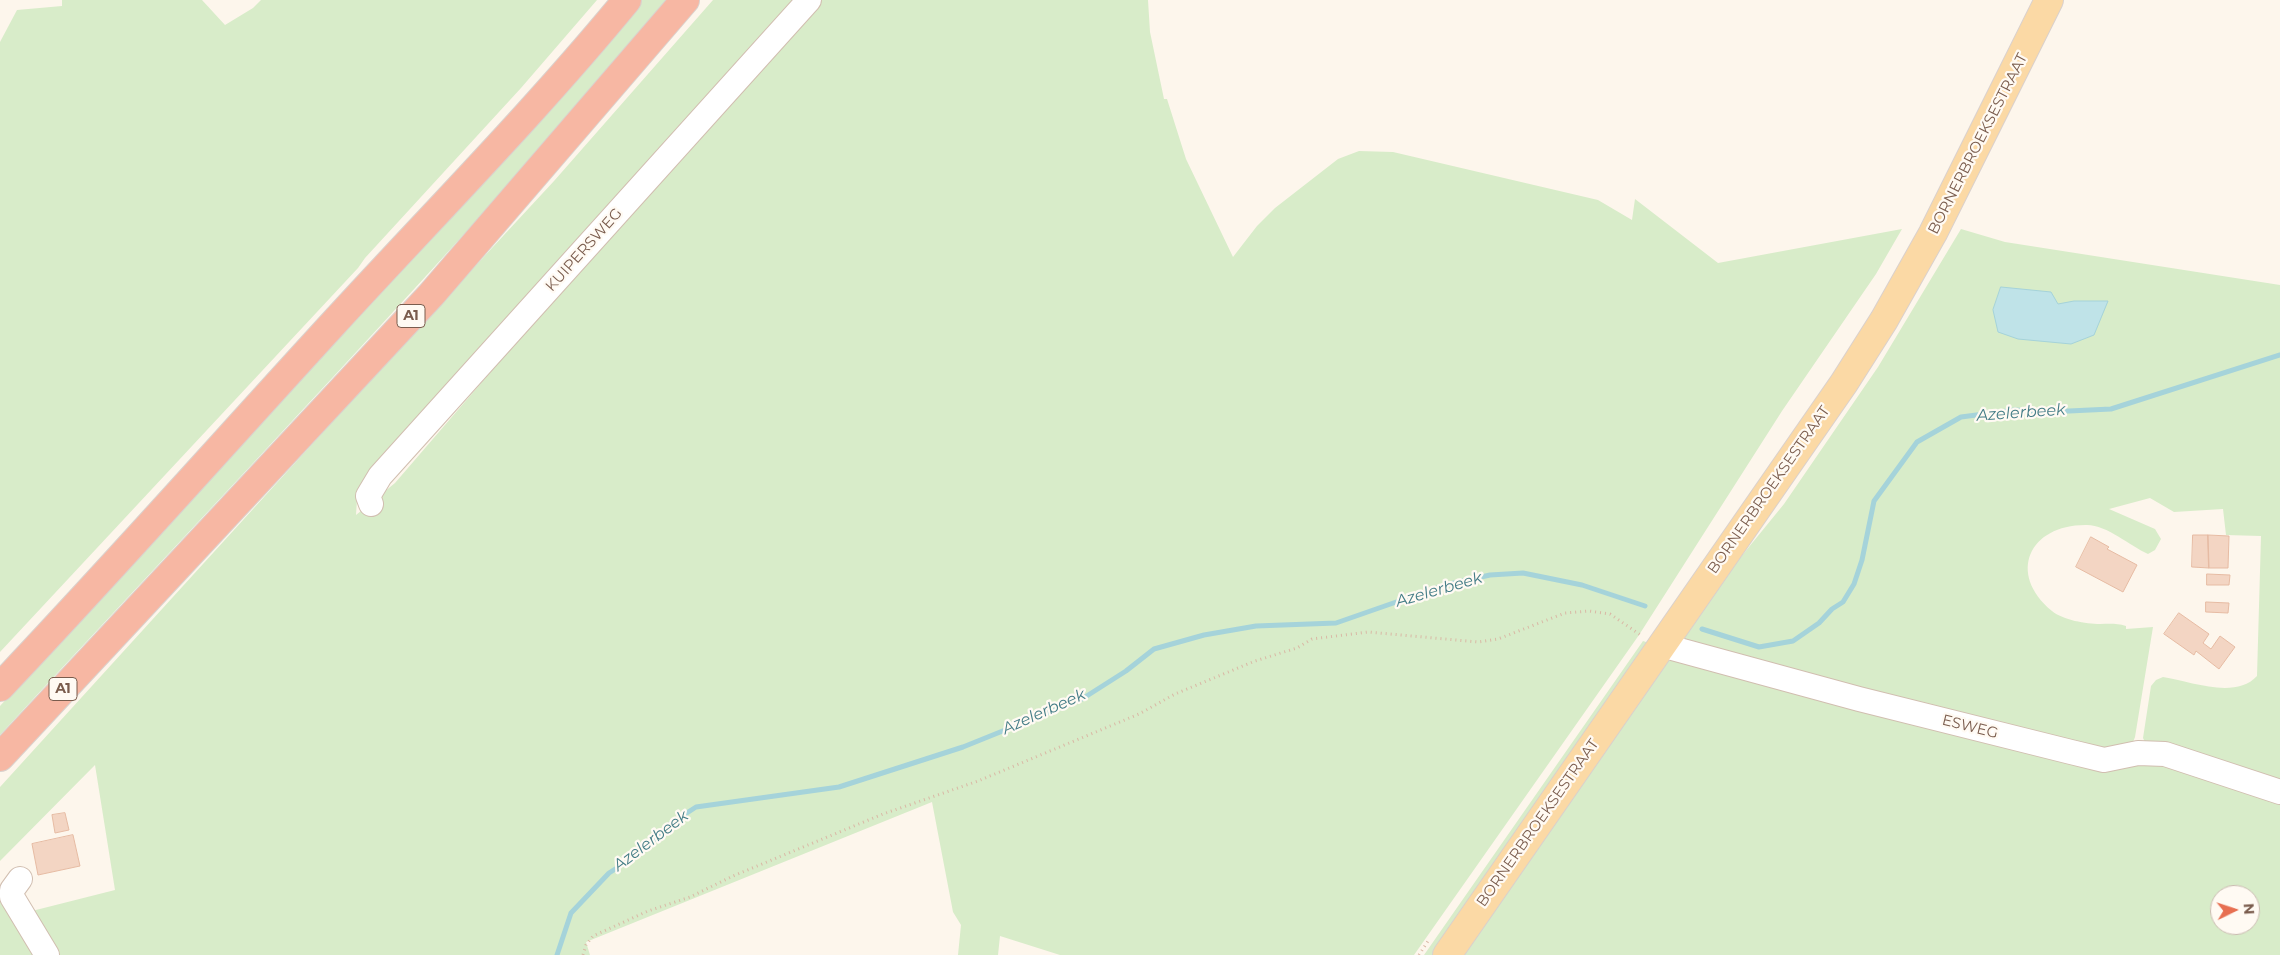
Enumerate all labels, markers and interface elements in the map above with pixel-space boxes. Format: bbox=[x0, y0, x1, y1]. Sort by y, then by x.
street label: BORNERBROEKSESTRAAT bbox=[1924, 51, 2032, 237]
street label: KUIPERSWEG bbox=[542, 205, 626, 295]
road number: A1 bbox=[397, 304, 425, 328]
water label: Azelerbeek bbox=[1976, 400, 2066, 426]
street label: BORNERBROEKSESTRAAT bbox=[1704, 403, 1834, 577]
water label: Azelerbeek bbox=[1394, 568, 1484, 612]
road number: A1 bbox=[49, 678, 77, 701]
water label: Azelerbeek bbox=[999, 685, 1089, 739]
street label: ESWEG bbox=[1940, 711, 2000, 743]
street label: BORNERBROEKSESTRAAT bbox=[1473, 736, 1603, 910]
water label: Azelerbeek bbox=[610, 807, 692, 875]
north arrow bbox=[2210, 885, 2260, 935]
text: N bbox=[2240, 903, 2258, 915]

